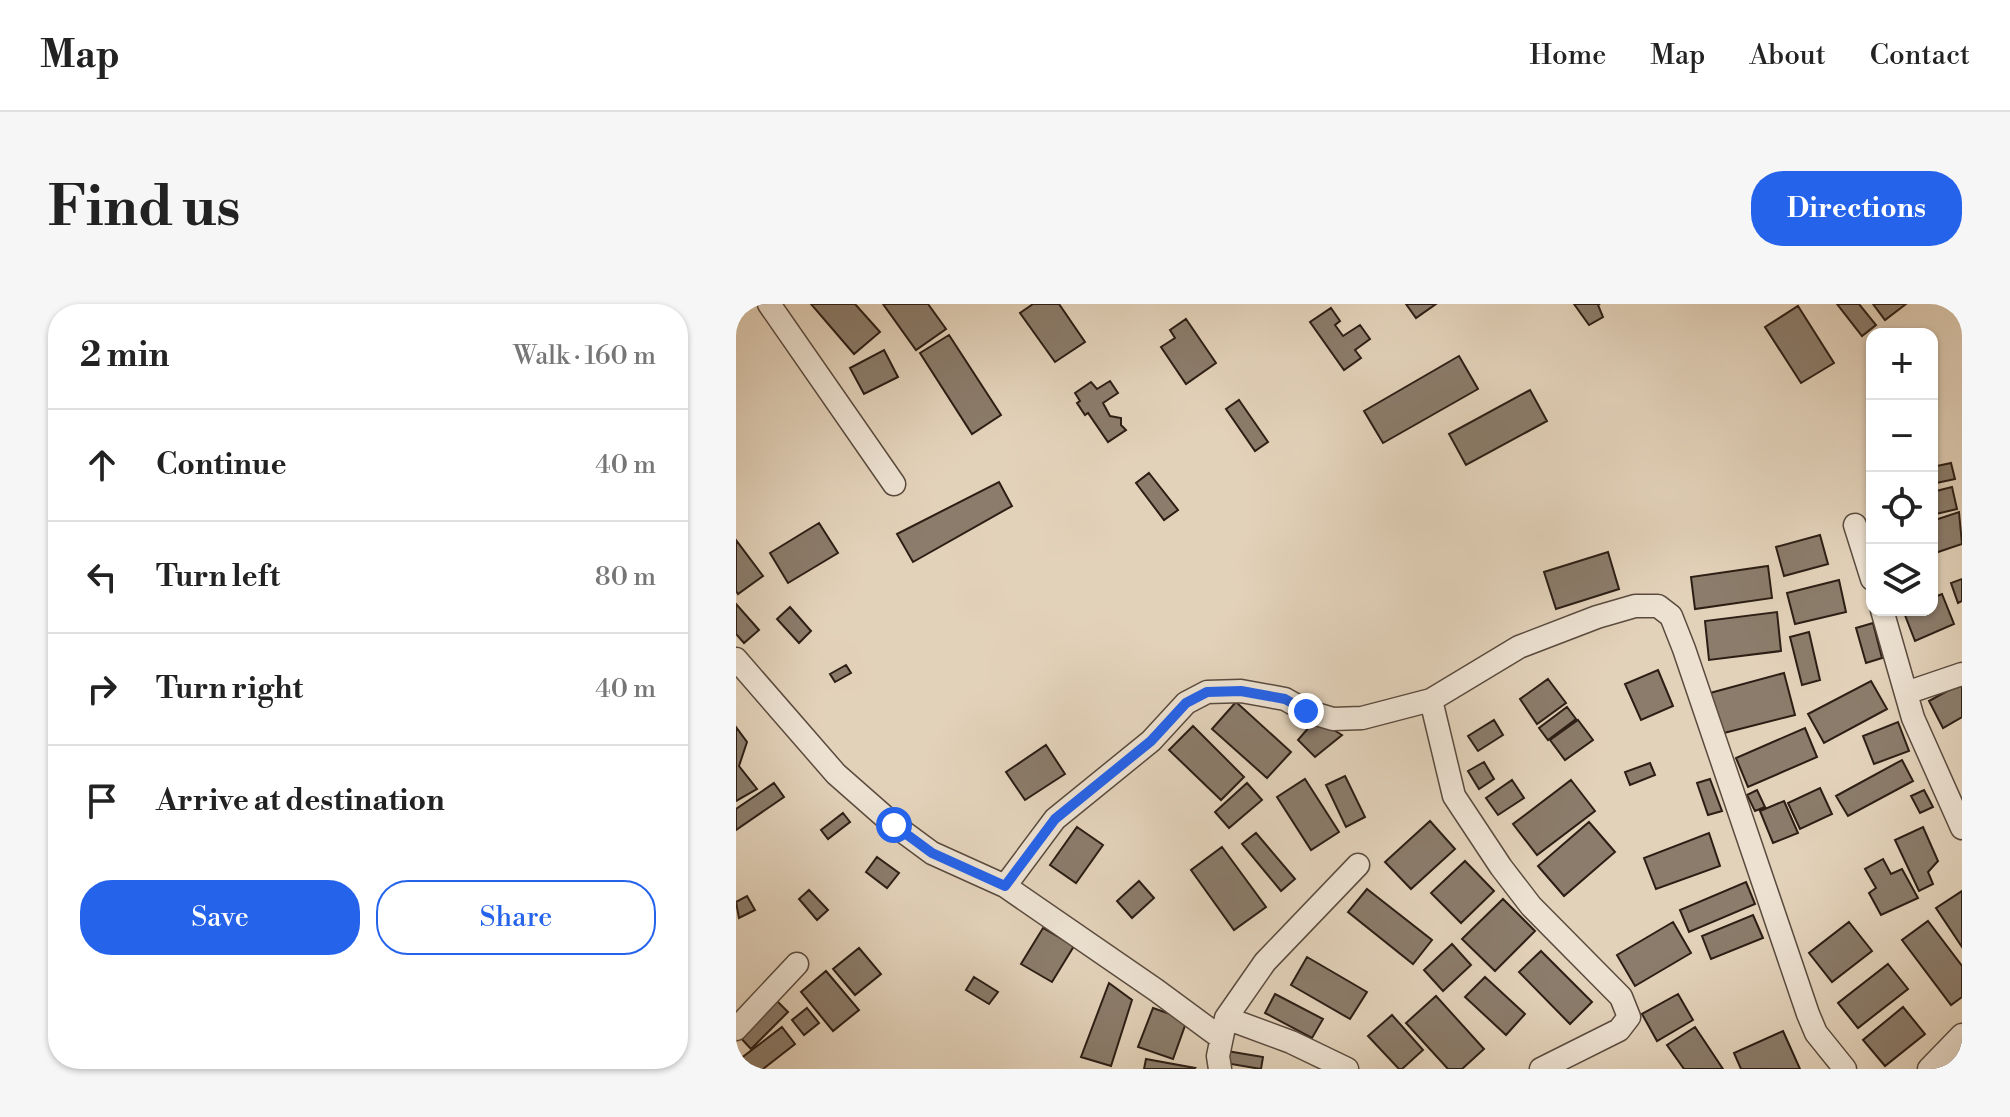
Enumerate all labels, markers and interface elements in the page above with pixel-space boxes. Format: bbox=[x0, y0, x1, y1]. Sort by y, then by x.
text: Map bbox=[40, 32, 120, 79]
text: Home bbox=[1530, 38, 1606, 73]
text: Map bbox=[1650, 38, 1705, 73]
text: About bbox=[1749, 38, 1826, 73]
text: Contact bbox=[1870, 38, 1970, 73]
button: Directions bbox=[1751, 171, 1962, 246]
text: Find us bbox=[48, 173, 241, 243]
map controls bbox=[1866, 328, 1938, 616]
button: + bbox=[1866, 328, 1938, 400]
text: 2 min bbox=[80, 335, 169, 377]
text: Walk · 160 m bbox=[513, 340, 656, 372]
button: − bbox=[1866, 400, 1938, 472]
icon: ahead bbox=[80, 443, 124, 487]
text: Continue bbox=[156, 446, 287, 484]
text: 40 m bbox=[595, 449, 656, 481]
button: locate bbox=[1866, 472, 1938, 544]
button: layers bbox=[1866, 544, 1938, 616]
icon: left bbox=[80, 555, 124, 599]
text: Turn left bbox=[156, 558, 280, 596]
text: 80 m bbox=[595, 561, 656, 593]
icon: right bbox=[80, 667, 124, 711]
text: Turn right bbox=[156, 670, 303, 708]
text: 40 m bbox=[595, 673, 656, 705]
route end bbox=[1288, 693, 1324, 729]
icon: arrive bbox=[80, 779, 124, 823]
text: Arrive at destination bbox=[156, 782, 445, 820]
route start bbox=[876, 807, 912, 843]
button: Save bbox=[80, 880, 360, 955]
button: Share bbox=[376, 880, 656, 955]

